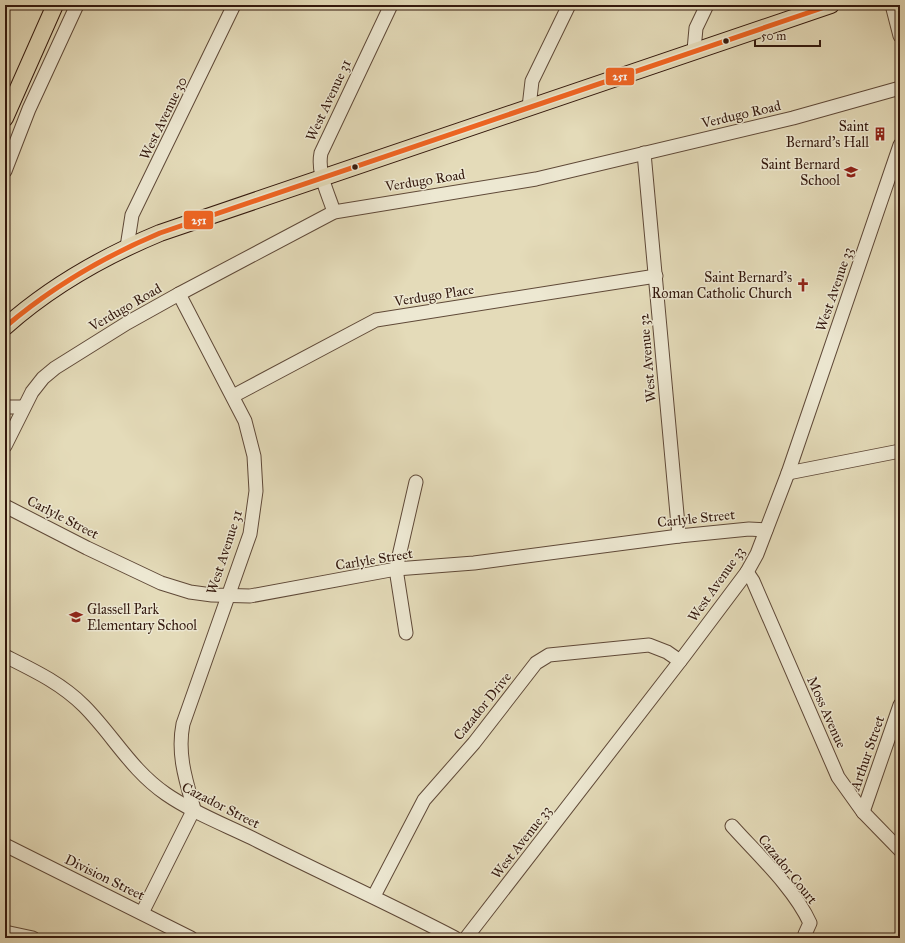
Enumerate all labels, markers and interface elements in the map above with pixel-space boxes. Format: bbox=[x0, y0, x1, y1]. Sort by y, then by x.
scale bar bbox=[755, 22, 820, 48]
text: 50 m bbox=[761, 29, 786, 43]
unlabelled marker bbox=[721, 36, 731, 46]
street label: West Avenue 31 bbox=[302, 56, 355, 144]
line badge: 251 bbox=[605, 67, 635, 86]
text: 251 bbox=[613, 70, 628, 83]
street label: West Avenue 30 bbox=[136, 74, 191, 163]
street label: Verdugo Road bbox=[699, 97, 782, 132]
place label: Saint Bernard's Hall bbox=[786, 118, 869, 151]
building icon: Saint Bernard's Hall bbox=[872, 126, 888, 142]
place label: Saint Bernard School bbox=[761, 156, 840, 189]
unlabelled marker bbox=[350, 162, 360, 172]
school or university icon: Saint Bernard School bbox=[843, 164, 859, 180]
street label: Verdugo Road bbox=[383, 166, 466, 195]
line badge: 251 bbox=[183, 210, 214, 230]
text: 251 bbox=[192, 214, 207, 227]
street label: West Avenue 33 bbox=[812, 245, 857, 333]
place label: Saint Bernard's Roman Catholic Church bbox=[652, 269, 792, 302]
church icon: Saint Bernard's Roman Catholic Church bbox=[795, 277, 811, 293]
street label: Verdugo Road bbox=[85, 280, 164, 335]
street label: Verdugo Place bbox=[392, 281, 475, 310]
street label: West Avenue 32 bbox=[635, 313, 660, 403]
street label: Carlyle Street bbox=[24, 492, 101, 543]
street label: Carlyle Street bbox=[656, 506, 736, 531]
street label: West Avenue 31 bbox=[203, 507, 246, 597]
street label: West Avenue 33 bbox=[684, 543, 749, 625]
street label: Carlyle Street bbox=[334, 545, 414, 574]
place label: Glassell Park Elementary School bbox=[87, 601, 197, 634]
school or university icon: Glassell Park Elementary School bbox=[68, 609, 84, 625]
street label: Cazador Drive bbox=[450, 669, 515, 744]
street label: Moss Avenue bbox=[803, 674, 850, 751]
street label: Arthur Street bbox=[846, 714, 888, 794]
street label: Cazador Street bbox=[179, 779, 263, 832]
street label: West Avenue 33 bbox=[488, 802, 555, 882]
street label: Cazador Court bbox=[754, 831, 821, 908]
street label: Division Street bbox=[62, 851, 148, 904]

